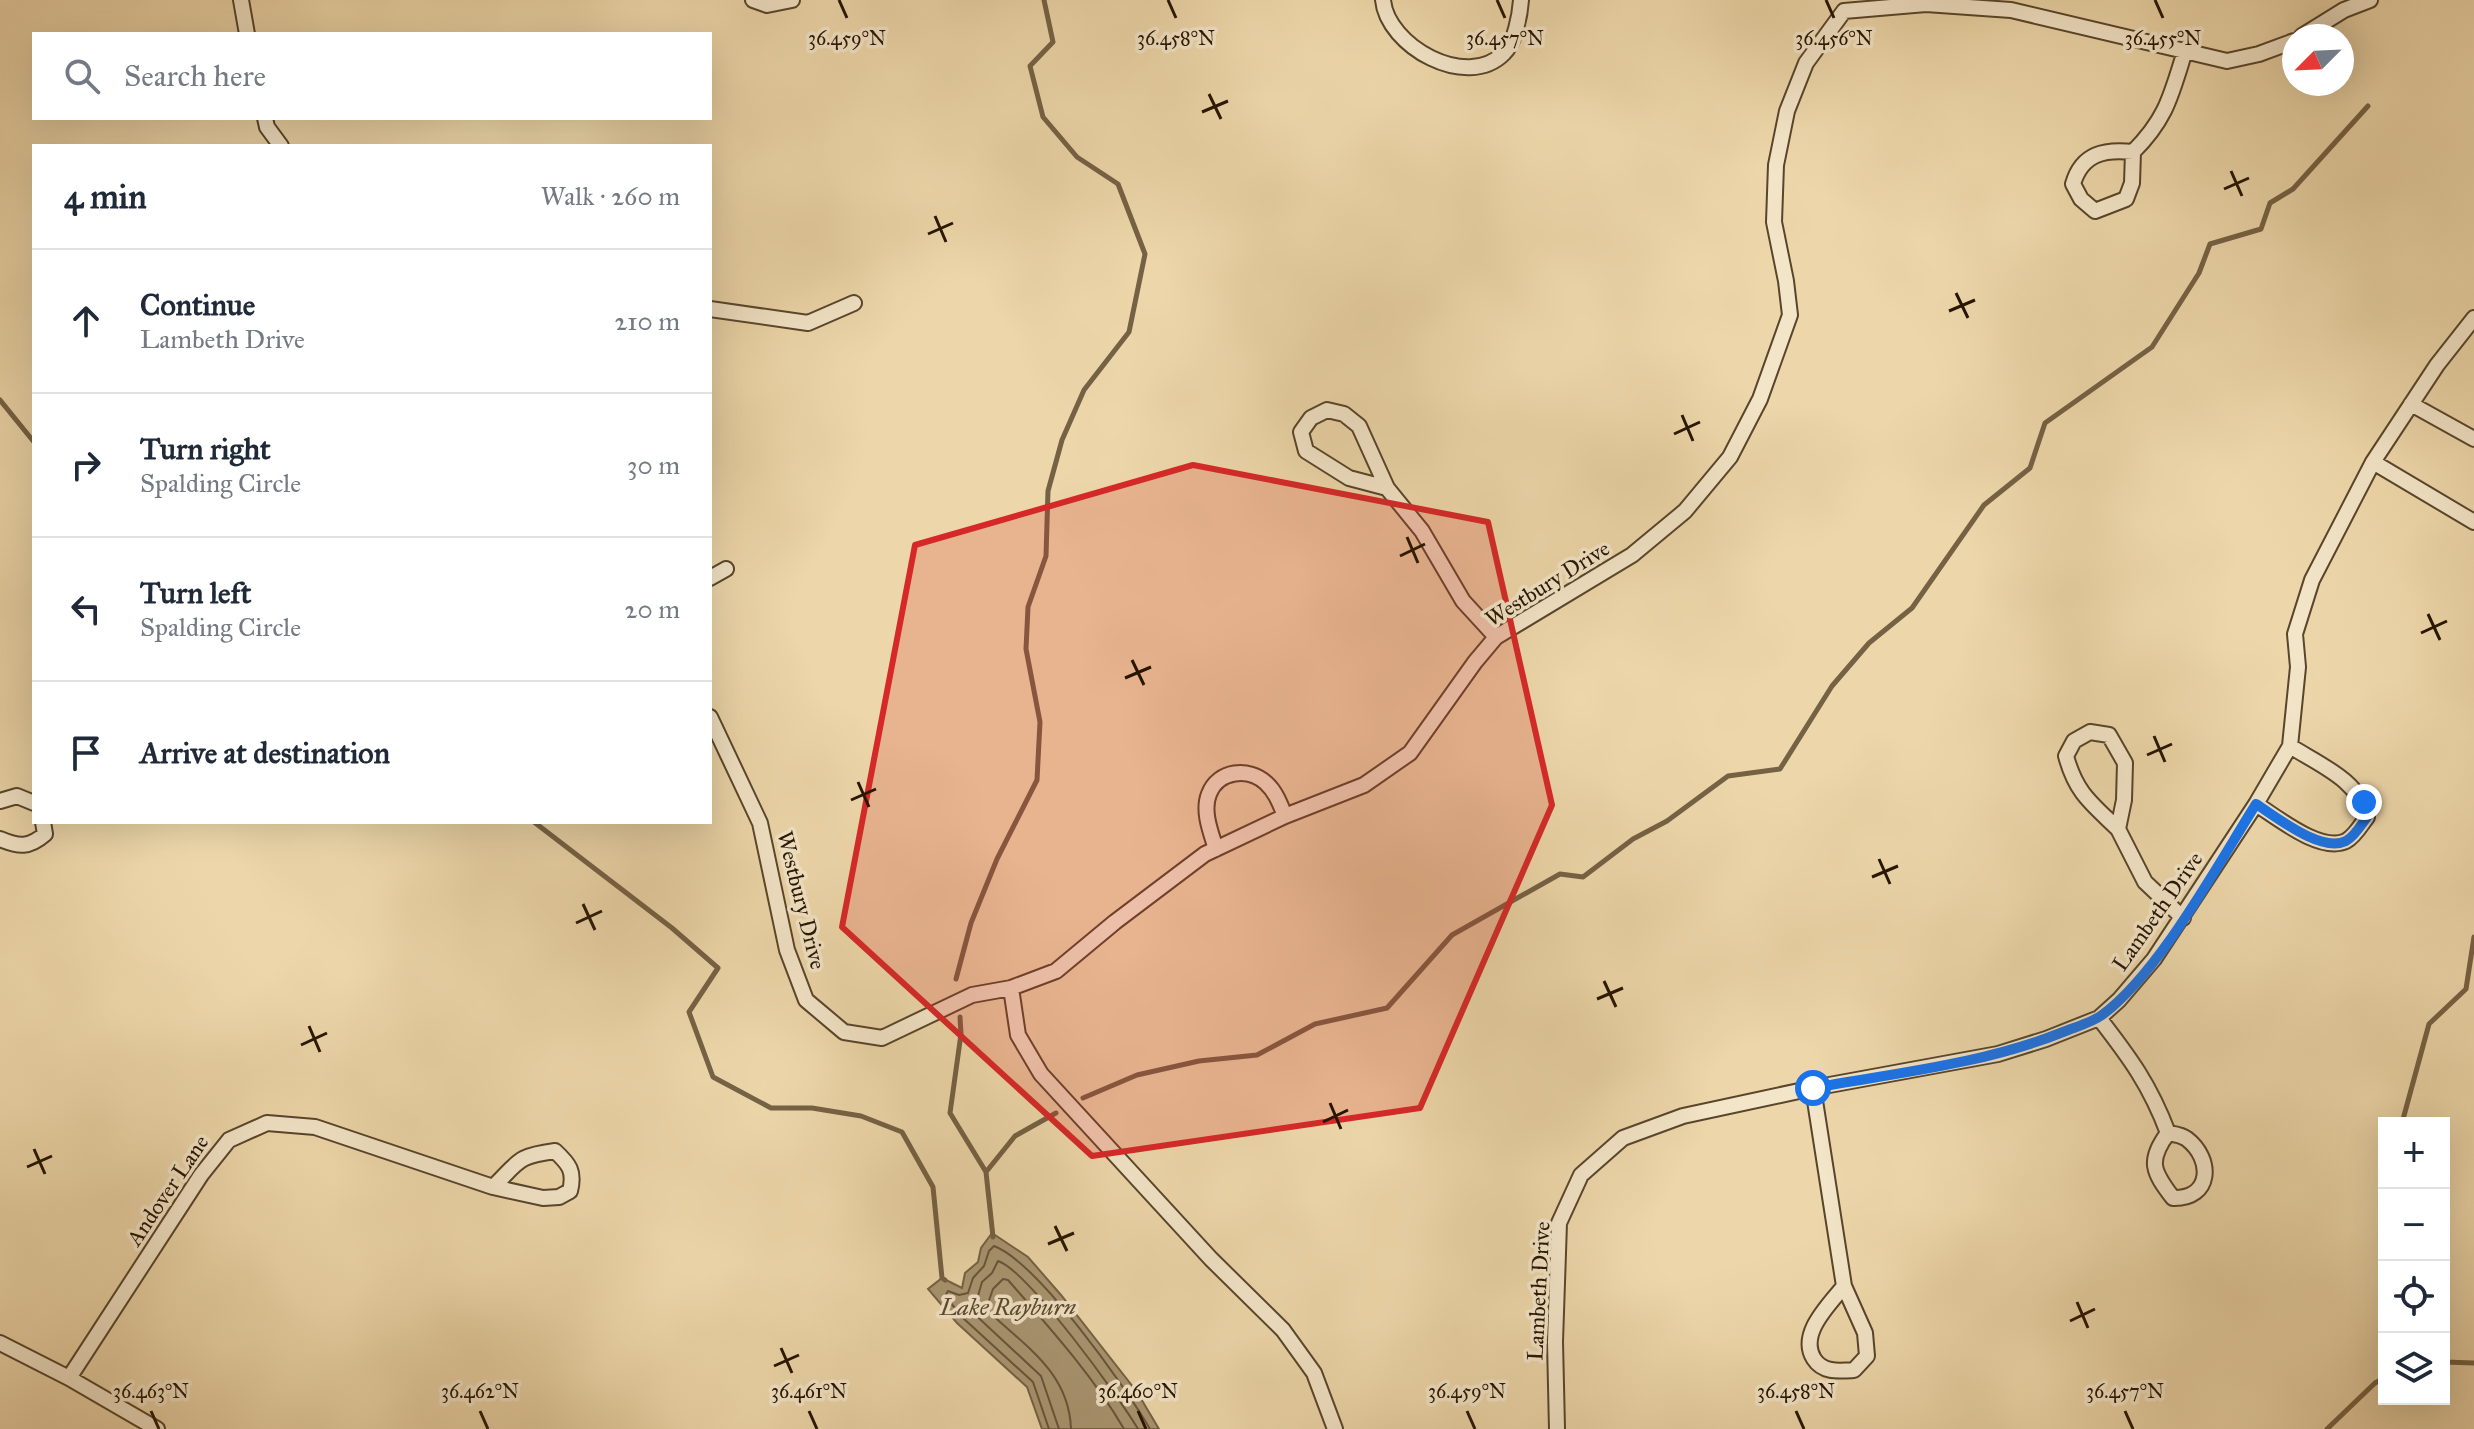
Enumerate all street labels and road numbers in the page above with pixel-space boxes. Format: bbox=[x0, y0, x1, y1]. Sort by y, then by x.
street label: Westbury Drive bbox=[1480, 534, 1614, 632]
street label: Westbury Drive bbox=[771, 828, 832, 972]
street label: Lambeth Drive bbox=[2106, 846, 2208, 976]
street label: Andover Lane bbox=[120, 1130, 214, 1252]
street label: Lambeth Drive bbox=[1521, 1221, 1556, 1361]

